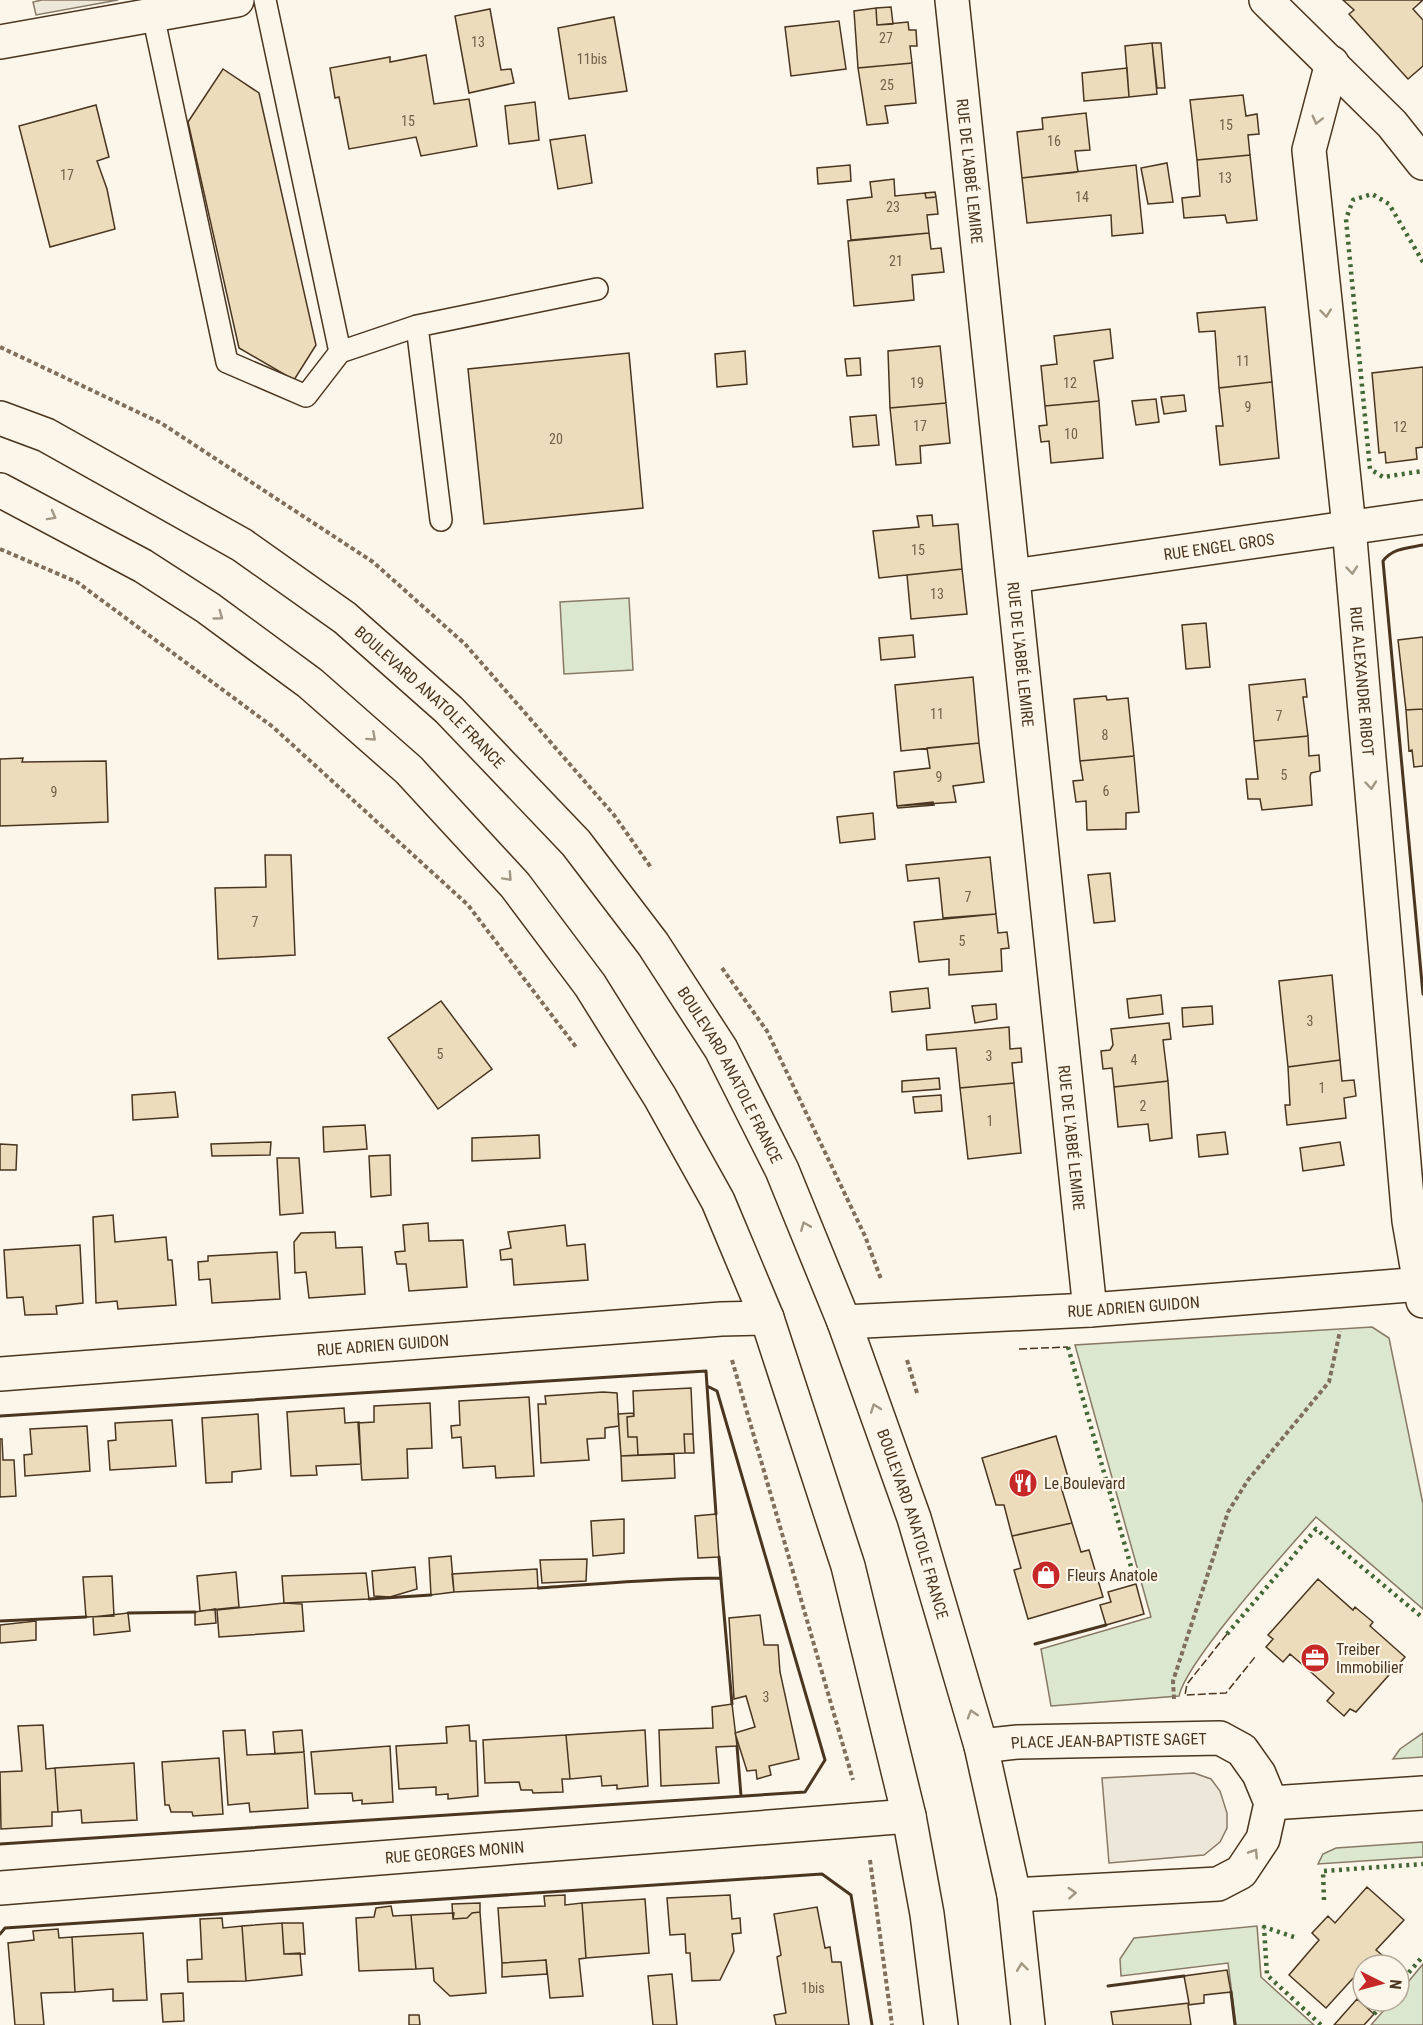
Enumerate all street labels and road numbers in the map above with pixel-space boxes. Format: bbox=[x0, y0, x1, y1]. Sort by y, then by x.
street label: RUE DE L'ABBÉ LEMIRE bbox=[952, 98, 987, 245]
street label: RUE ENGEL GROS bbox=[1162, 530, 1276, 564]
street label: RUE DE L'ABBÉ LEMIRE bbox=[1003, 581, 1038, 728]
street label: RUE ALEXANDRE RIBOT bbox=[1346, 606, 1378, 757]
street label: BOULEVARD ANATOLE FRANCE bbox=[351, 622, 508, 772]
street label: BOULEVARD ANATOLE FRANCE bbox=[673, 983, 786, 1166]
street label: RUE DE L'ABBÉ LEMIRE bbox=[1054, 1064, 1088, 1211]
street label: RUE ADRIEN GUIDON bbox=[1067, 1292, 1200, 1321]
street label: RUE ADRIEN GUIDON bbox=[316, 1331, 450, 1360]
street label: BOULEVARD ANATOLE FRANCE bbox=[873, 1426, 952, 1621]
street label: PLACE JEAN-BAPTISTE SAGET bbox=[1010, 1729, 1207, 1753]
street label: RUE GEORGES MONIN bbox=[384, 1838, 525, 1867]

